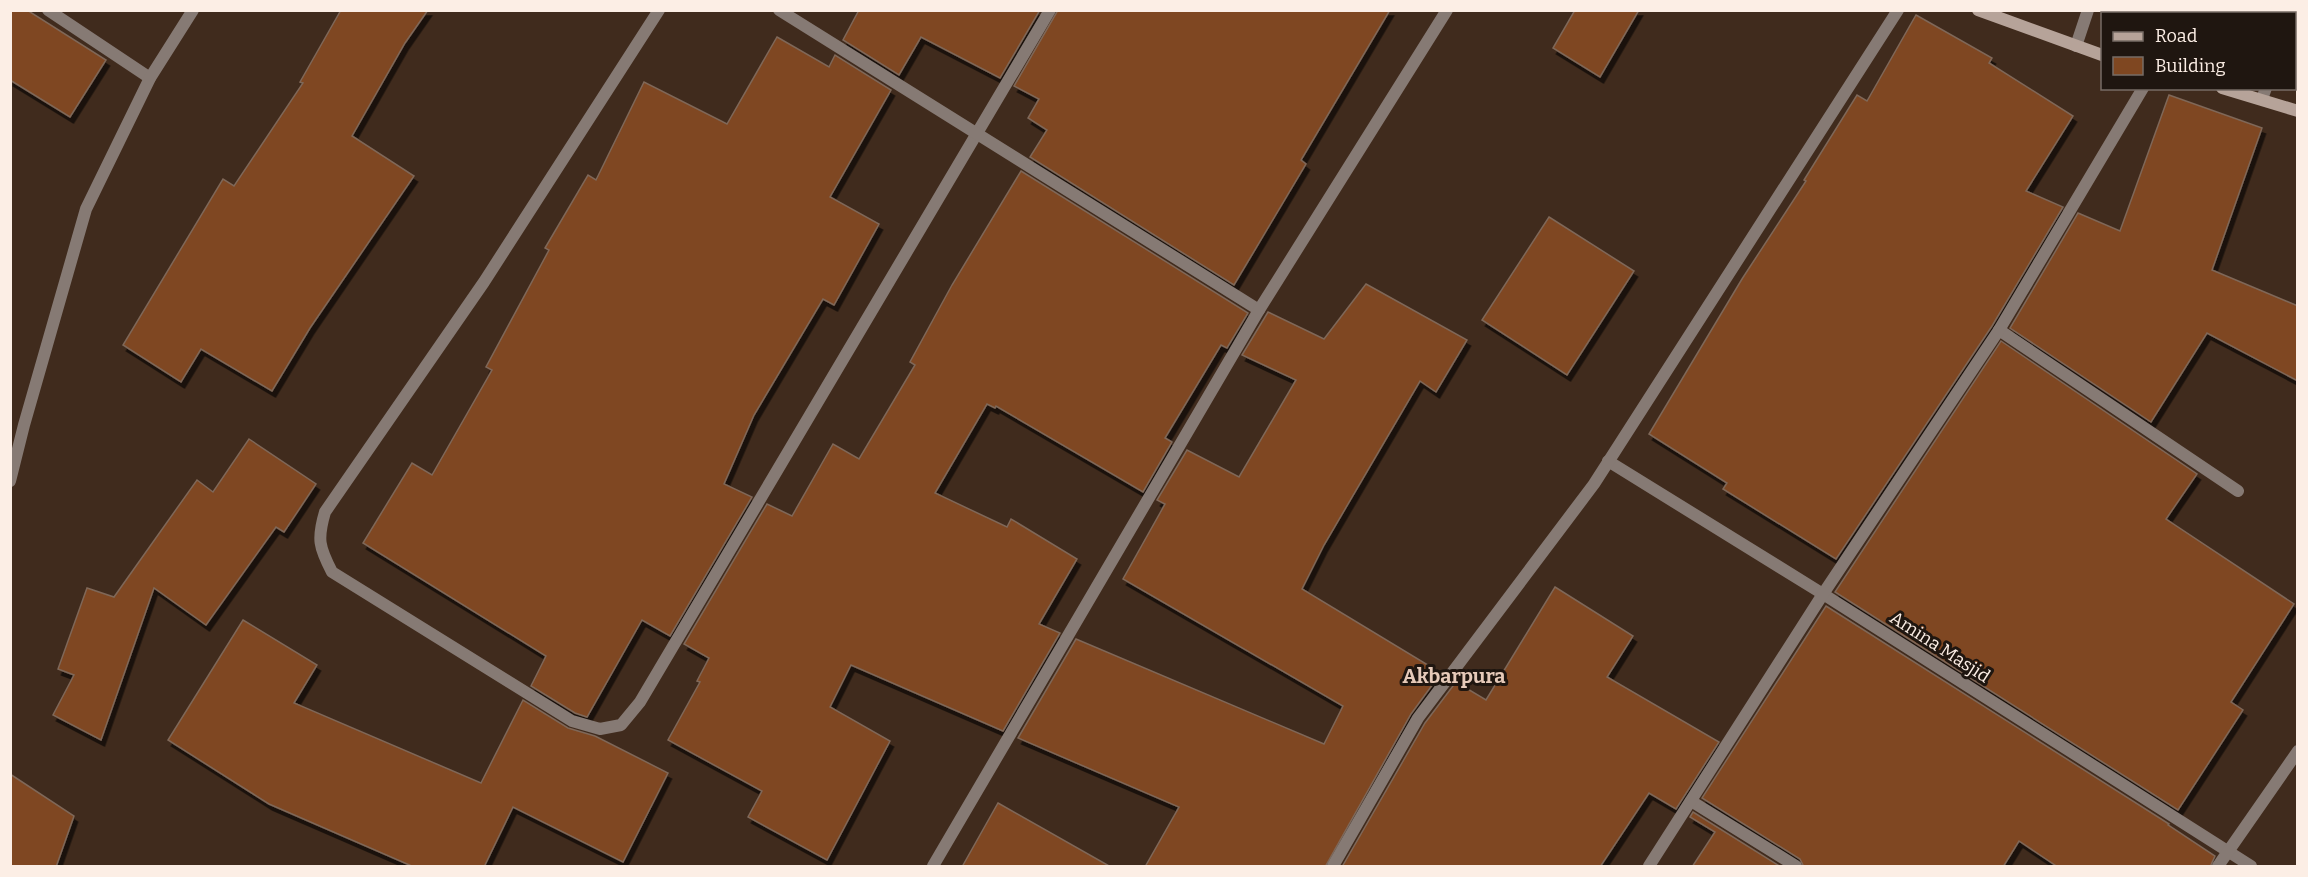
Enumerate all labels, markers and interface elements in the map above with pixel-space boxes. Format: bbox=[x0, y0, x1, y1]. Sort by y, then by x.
legend bbox=[2101, 12, 2296, 90]
text: Road bbox=[2155, 25, 2198, 47]
text: Building bbox=[2155, 55, 2226, 77]
street label: Amina Masjid bbox=[1886, 606, 1994, 688]
district label: Akbarpura bbox=[1402, 664, 1506, 688]

